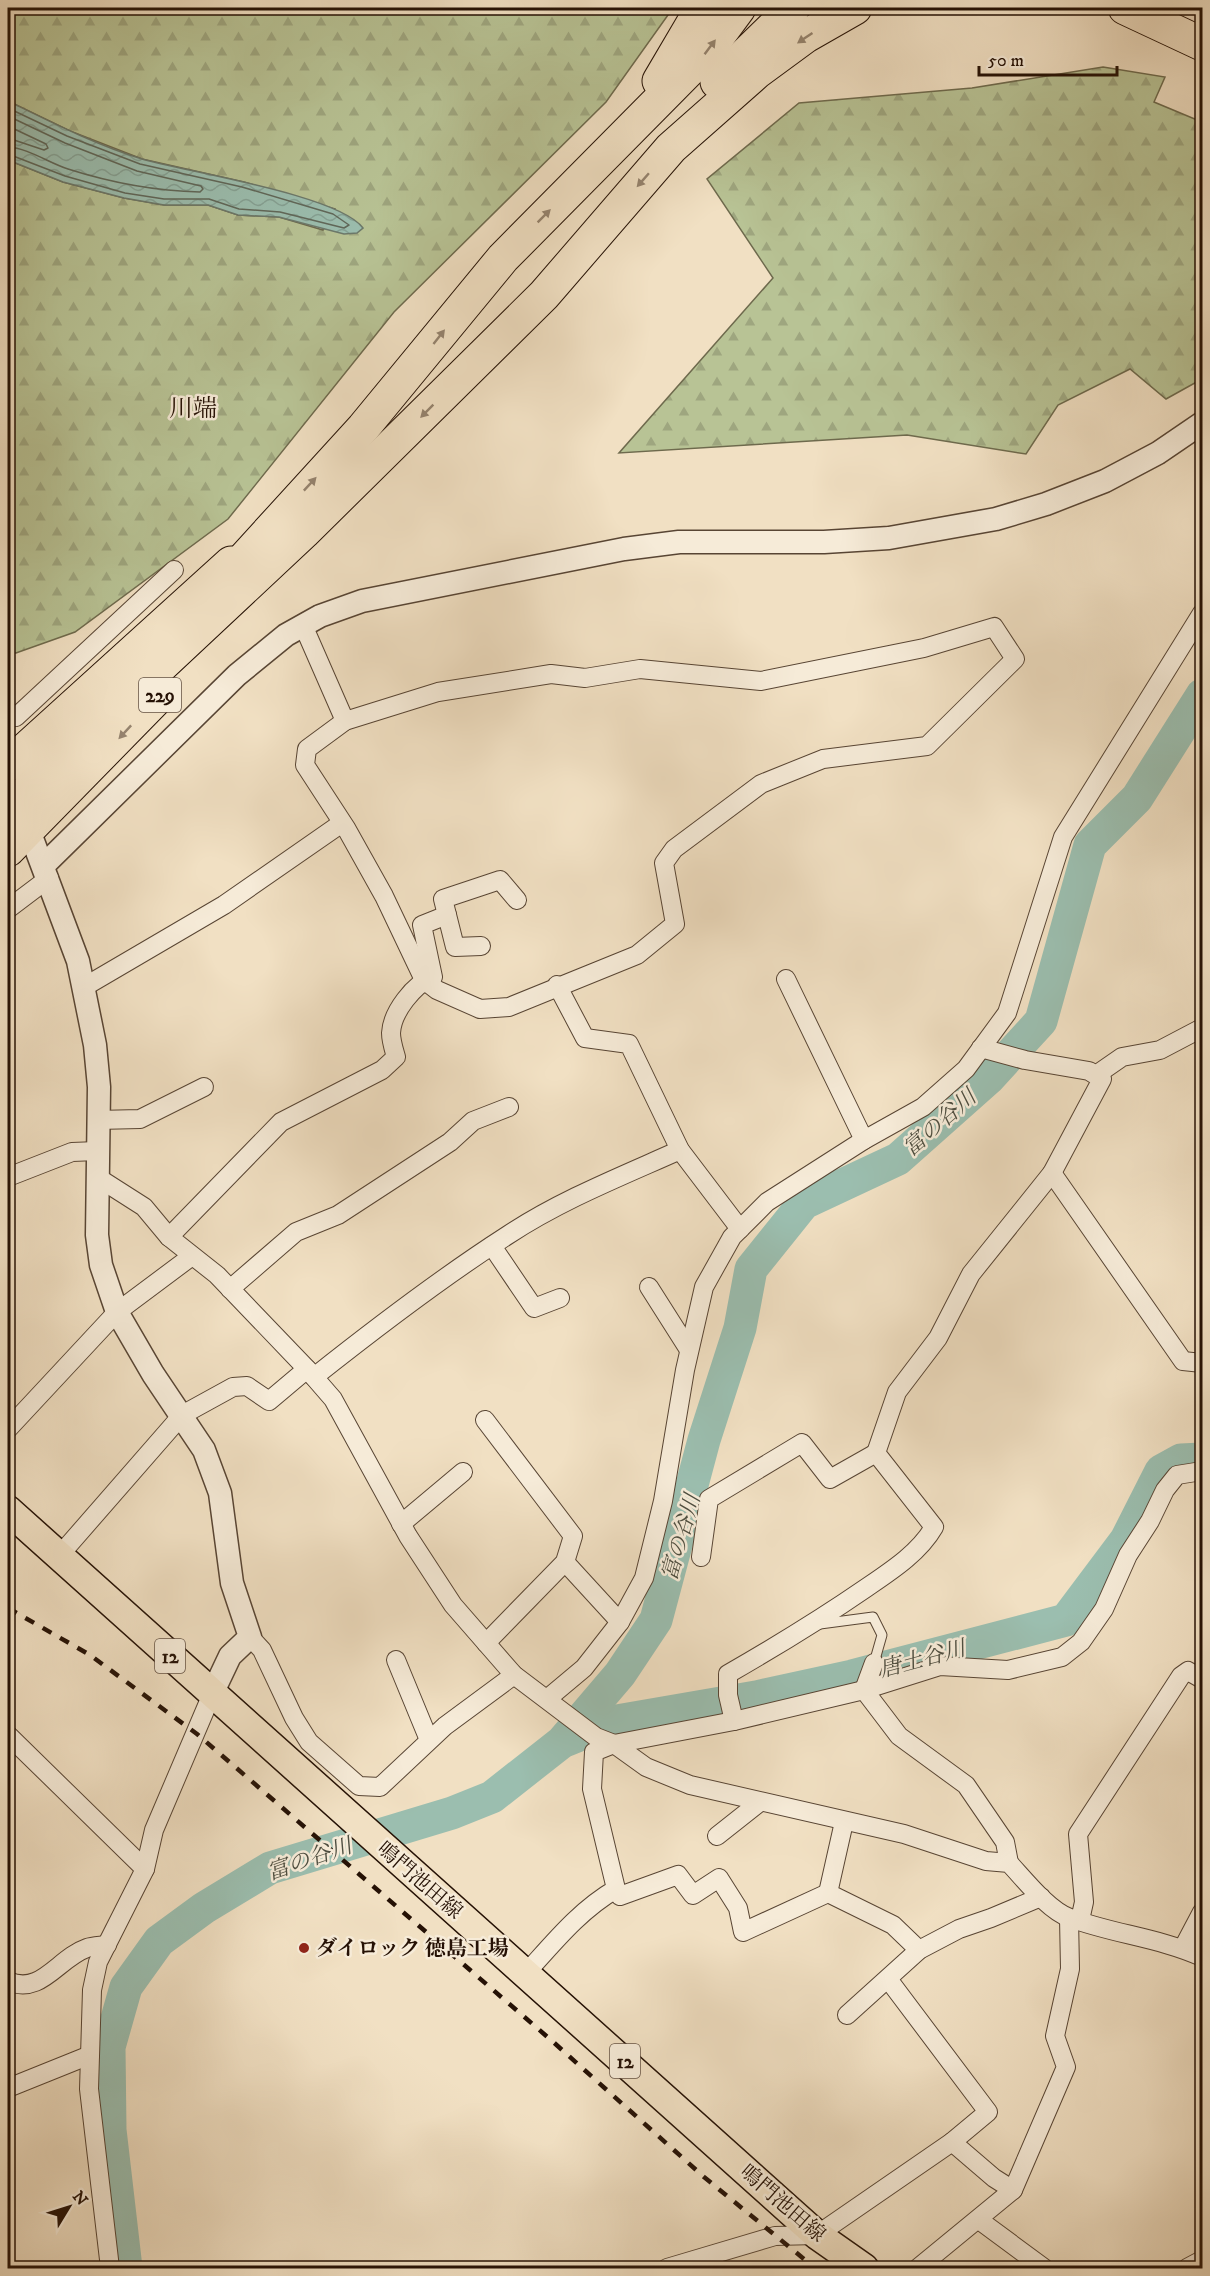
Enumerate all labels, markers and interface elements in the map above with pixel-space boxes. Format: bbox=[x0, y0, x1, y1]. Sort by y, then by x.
one-way arrow bbox=[797, 32, 813, 44]
one-way arrow bbox=[703, 39, 716, 55]
scale bar bbox=[979, 39, 1117, 77]
text: 50 m bbox=[988, 50, 1024, 72]
one-way arrow bbox=[637, 172, 650, 187]
one-way arrow bbox=[536, 209, 551, 223]
one-way arrow bbox=[432, 329, 445, 345]
district label: 川端 bbox=[169, 394, 217, 424]
one-way arrow bbox=[421, 403, 435, 417]
one-way arrow bbox=[303, 477, 317, 491]
road number: 229 bbox=[139, 678, 181, 712]
one-way arrow bbox=[118, 724, 132, 739]
water label: 富の谷川 bbox=[898, 1083, 984, 1162]
water label: 富の谷川 bbox=[656, 1489, 707, 1583]
water label: 唐土谷川 bbox=[876, 1635, 970, 1684]
road number: 12 bbox=[155, 1639, 185, 1673]
water label: 富の谷川 bbox=[263, 1832, 357, 1887]
street label: 鳴門池田線 bbox=[371, 1837, 467, 1925]
place label: ダイロック 徳島工場 bbox=[316, 1936, 509, 1962]
marker: ダイロック 徳島工場 bbox=[297, 1941, 311, 1955]
road number: 12 bbox=[610, 2044, 640, 2078]
street label: 鳴門池田線 bbox=[734, 2160, 830, 2248]
north arrow bbox=[39, 2177, 99, 2237]
text: N bbox=[68, 2187, 92, 2210]

